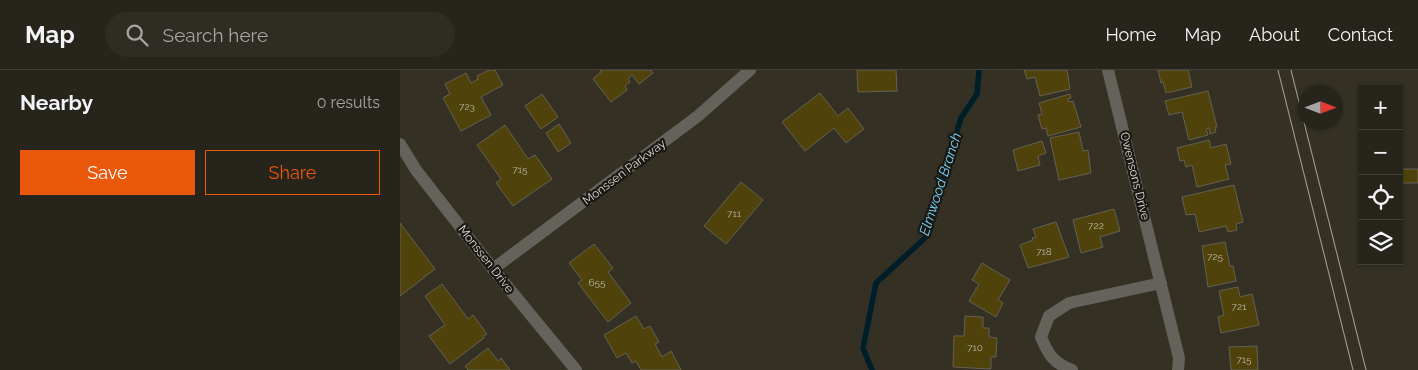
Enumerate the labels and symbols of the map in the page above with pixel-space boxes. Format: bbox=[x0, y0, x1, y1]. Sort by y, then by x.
north arrow bbox=[1298, 85, 1343, 130]
house number: 723 bbox=[459, 101, 475, 112]
water label: Elmwood Branch bbox=[916, 130, 964, 238]
street label: Owensons Drive bbox=[1117, 131, 1153, 221]
street label: Monssen Parkway bbox=[580, 136, 669, 208]
house number: 715 bbox=[512, 164, 528, 175]
house number: 711 bbox=[727, 208, 742, 219]
house number: 722 bbox=[1088, 220, 1104, 231]
street label: Monssen Drive bbox=[455, 222, 517, 296]
house number: 718 bbox=[1036, 246, 1052, 257]
house number: 725 bbox=[1207, 251, 1224, 262]
house number: 655 bbox=[589, 277, 606, 288]
house number: 721 bbox=[1232, 301, 1247, 312]
house number: 710 bbox=[967, 342, 983, 353]
house number: 715 bbox=[1236, 354, 1252, 365]

